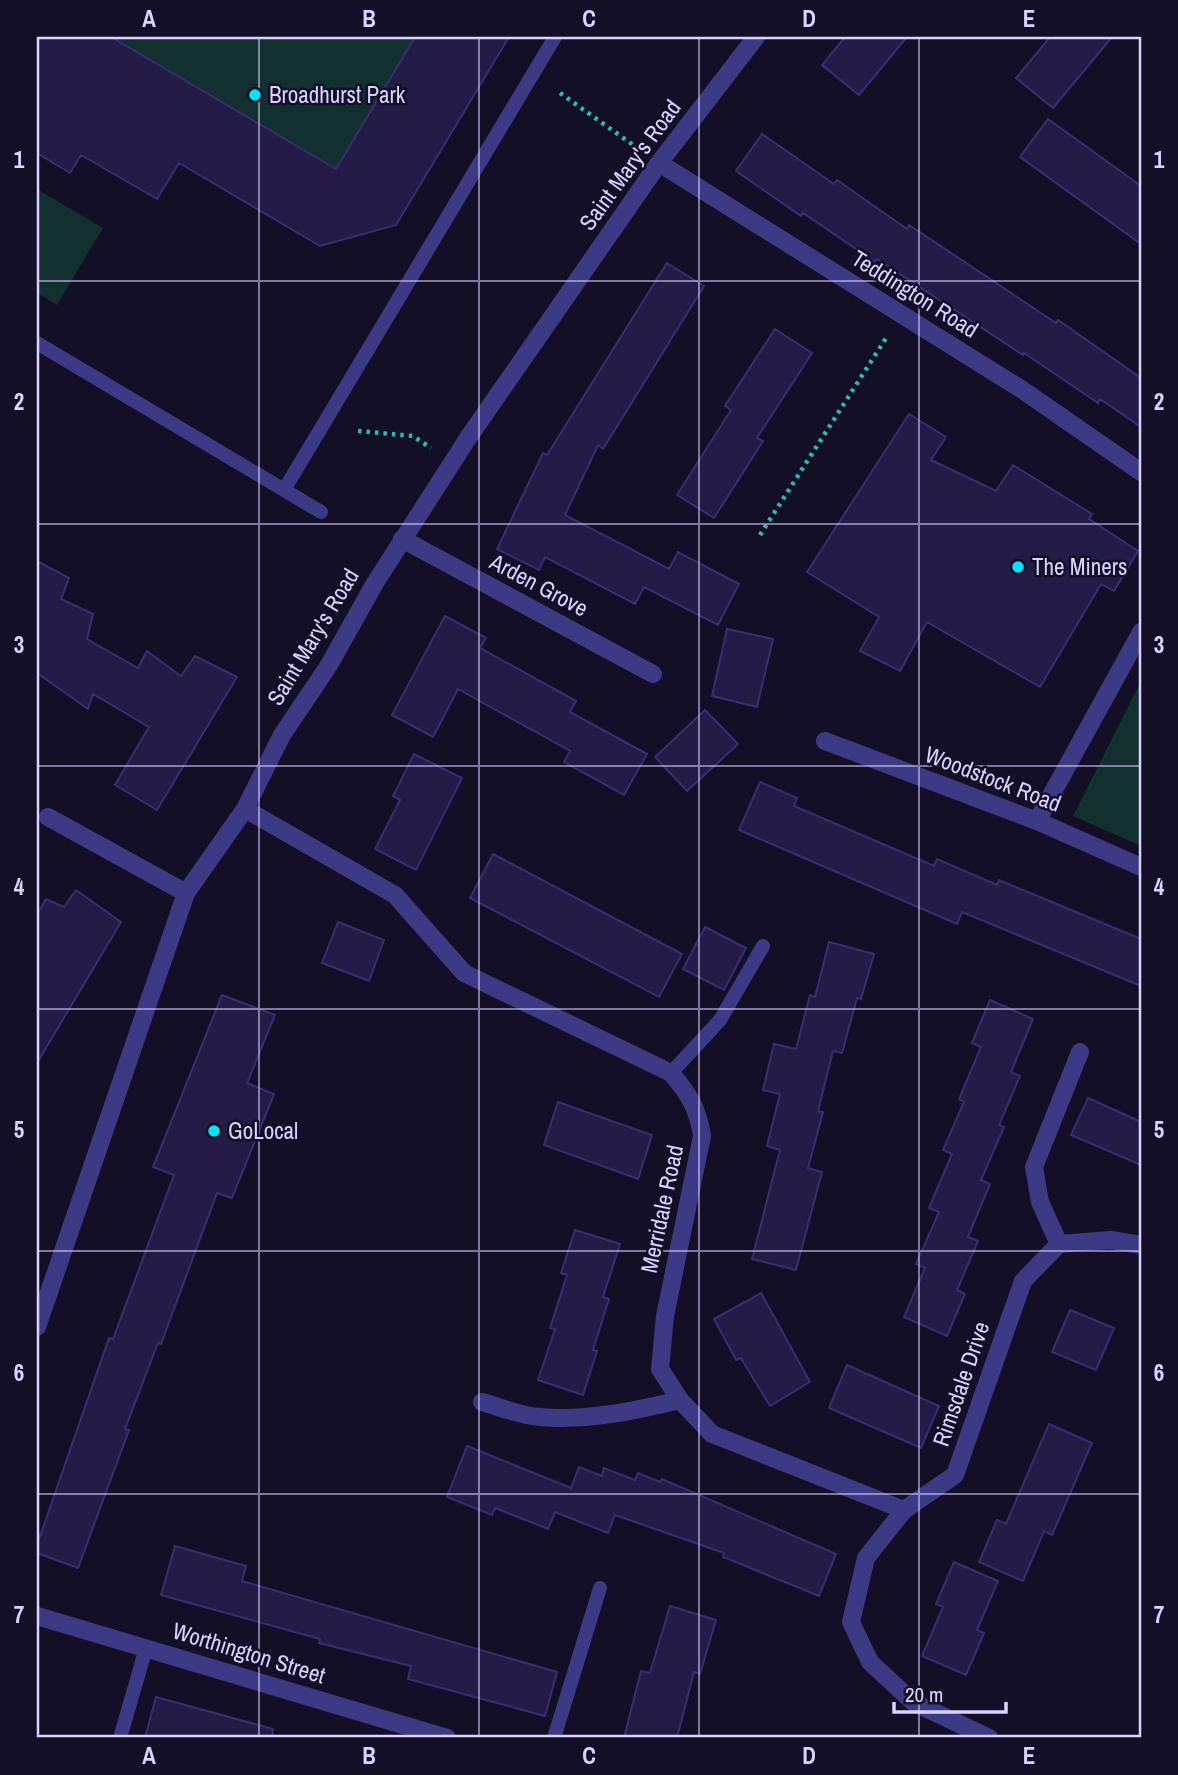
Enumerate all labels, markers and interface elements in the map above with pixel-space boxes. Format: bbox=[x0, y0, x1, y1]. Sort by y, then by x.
text: A bbox=[142, 3, 156, 34]
text: B bbox=[362, 3, 376, 34]
text: C bbox=[582, 3, 596, 34]
text: D bbox=[802, 3, 816, 34]
text: E bbox=[1023, 3, 1035, 34]
place label: Broadhurst Park bbox=[269, 79, 406, 110]
marker: Broadhurst Park bbox=[247, 87, 263, 103]
street label: Saint Mary's Road bbox=[572, 93, 688, 236]
text: 1 bbox=[14, 144, 25, 175]
text: 1 bbox=[1154, 144, 1165, 175]
street label: Teddington Road bbox=[846, 242, 984, 345]
text: 2 bbox=[14, 386, 24, 417]
text: 2 bbox=[1154, 386, 1164, 417]
street label: Arden Grove bbox=[484, 545, 594, 623]
place label: The Miners bbox=[1032, 551, 1127, 582]
marker: The Miners bbox=[1010, 559, 1026, 575]
street label: Saint Mary's Road bbox=[259, 563, 366, 711]
text: 3 bbox=[14, 629, 24, 660]
text: 3 bbox=[1154, 629, 1164, 660]
street label: Woodstock Road bbox=[921, 738, 1066, 819]
text: 4 bbox=[14, 871, 25, 902]
text: 4 bbox=[1154, 871, 1165, 902]
text: 5 bbox=[14, 1114, 24, 1145]
text: 5 bbox=[1154, 1114, 1164, 1145]
place label: GoLocal bbox=[228, 1115, 298, 1146]
marker: GoLocal bbox=[206, 1123, 222, 1139]
street label: Merridale Road bbox=[633, 1142, 690, 1276]
street label: Rimsdale Drive bbox=[925, 1317, 996, 1450]
text: 6 bbox=[14, 1357, 24, 1388]
text: 6 bbox=[1154, 1357, 1164, 1388]
text: 7 bbox=[14, 1599, 24, 1630]
text: 7 bbox=[1154, 1599, 1164, 1630]
street label: Worthington Street bbox=[169, 1615, 329, 1690]
scale bar bbox=[894, 1670, 1006, 1714]
text: 20 m bbox=[905, 1680, 943, 1709]
text: A bbox=[142, 1740, 156, 1771]
text: B bbox=[362, 1740, 376, 1771]
text: C bbox=[582, 1740, 596, 1771]
text: D bbox=[802, 1740, 816, 1771]
text: E bbox=[1023, 1740, 1035, 1771]

